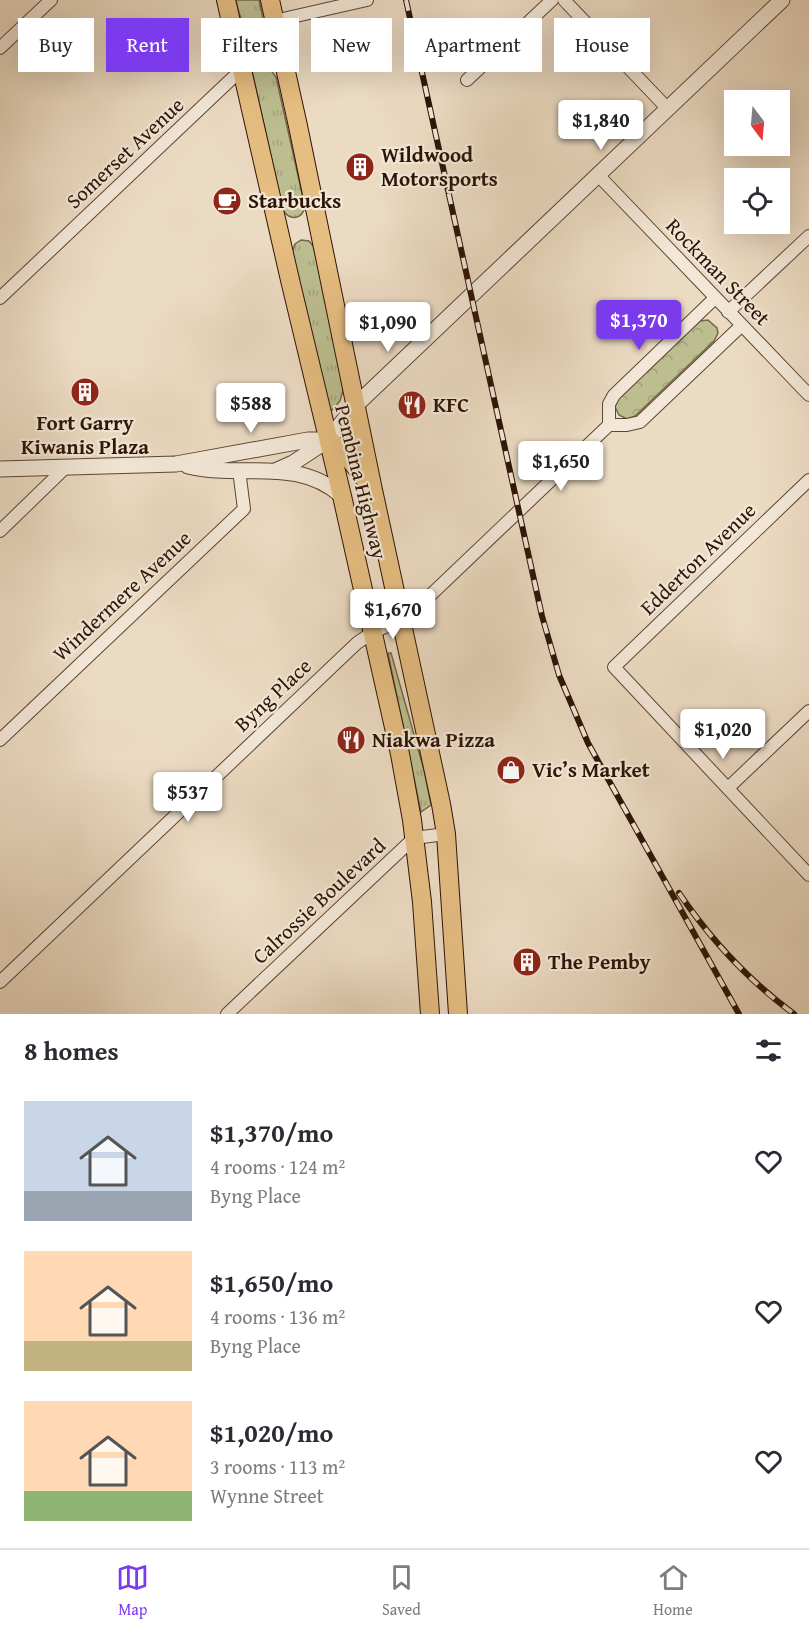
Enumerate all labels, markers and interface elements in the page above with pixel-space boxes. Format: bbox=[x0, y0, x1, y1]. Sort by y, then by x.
chip: Buy bbox=[18, 18, 94, 72]
chip: Rent bbox=[106, 18, 189, 72]
chip: Filters bbox=[201, 18, 299, 72]
chip: New bbox=[311, 18, 392, 72]
chip: Apartment bbox=[404, 18, 542, 72]
chip: House bbox=[554, 18, 650, 72]
street label: Somerset Avenue bbox=[59, 90, 191, 216]
north arrow bbox=[724, 90, 790, 156]
map controls bbox=[724, 90, 790, 234]
pin: $1,840 bbox=[552, 100, 650, 151]
text: $1,840 bbox=[572, 105, 630, 134]
place label: Wildwood Motorsports bbox=[381, 139, 498, 194]
building icon: Wildwood Motorsports bbox=[344, 151, 376, 183]
button: locate bbox=[724, 168, 790, 234]
cafe icon: Starbucks bbox=[211, 185, 243, 217]
place label: Starbucks bbox=[248, 185, 341, 216]
street label: Rockman Street bbox=[659, 211, 778, 333]
pin: $1,370 bbox=[590, 300, 688, 351]
pin: $1,090 bbox=[339, 302, 437, 353]
text: $1,370 bbox=[610, 305, 668, 334]
text: $1,090 bbox=[359, 307, 417, 336]
building icon: Fort Garry Kiwanis Plaza bbox=[69, 376, 101, 408]
pin: $588 bbox=[215, 383, 287, 434]
text: $588 bbox=[230, 388, 272, 417]
restaurant icon: KFC bbox=[396, 389, 428, 421]
place label: KFC bbox=[433, 389, 469, 420]
street label: Pembina Highway bbox=[327, 401, 396, 563]
place label: Fort Garry Kiwanis Plaza bbox=[21, 407, 149, 462]
pin: $1,650 bbox=[512, 441, 610, 492]
text: $1,650 bbox=[532, 446, 590, 475]
street label: Edderton Avenue bbox=[633, 495, 763, 622]
street label: Windermere Avenue bbox=[45, 523, 198, 668]
pin: $1,670 bbox=[344, 589, 442, 640]
text: $1,670 bbox=[364, 594, 422, 623]
street label: Byng Place bbox=[227, 651, 318, 739]
pin: $1,020 bbox=[674, 709, 772, 760]
text: $1,020 bbox=[694, 714, 752, 743]
restaurant icon: Niakwa Pizza bbox=[335, 724, 367, 756]
place label: Niakwa Pizza bbox=[372, 724, 495, 755]
shop icon: Vic’s Market bbox=[495, 754, 527, 786]
place label: Vic’s Market bbox=[532, 754, 650, 785]
pin: $537 bbox=[152, 772, 224, 823]
text: $537 bbox=[167, 777, 209, 806]
street label: Calrossie Boulevard bbox=[245, 830, 393, 971]
building icon: The Pemby bbox=[511, 946, 543, 978]
place label: The Pemby bbox=[548, 946, 651, 977]
text: 8 homes bbox=[24, 1031, 119, 1070]
icon: filters bbox=[752, 1034, 785, 1067]
text: $1,370/mo bbox=[210, 1113, 333, 1152]
icon: home bbox=[72, 1125, 144, 1197]
icon: heart bbox=[752, 1145, 785, 1178]
text: 4 rooms · 124 m² bbox=[210, 1152, 345, 1181]
text: Byng Place bbox=[210, 1181, 301, 1210]
text: $1,650/mo bbox=[210, 1263, 333, 1302]
icon: home bbox=[72, 1275, 144, 1347]
icon: heart bbox=[752, 1295, 785, 1328]
text: 4 rooms · 136 m² bbox=[210, 1302, 345, 1331]
text: Byng Place bbox=[210, 1331, 301, 1360]
text: $1,020/mo bbox=[210, 1413, 333, 1452]
icon: home bbox=[72, 1425, 144, 1497]
icon: heart bbox=[752, 1445, 785, 1478]
text: 3 rooms · 113 m² bbox=[210, 1452, 345, 1481]
text: Wynne Street bbox=[210, 1481, 324, 1510]
tab: Map bbox=[116, 1561, 149, 1621]
tab: Saved bbox=[382, 1561, 421, 1621]
tab: Home bbox=[653, 1561, 693, 1621]

